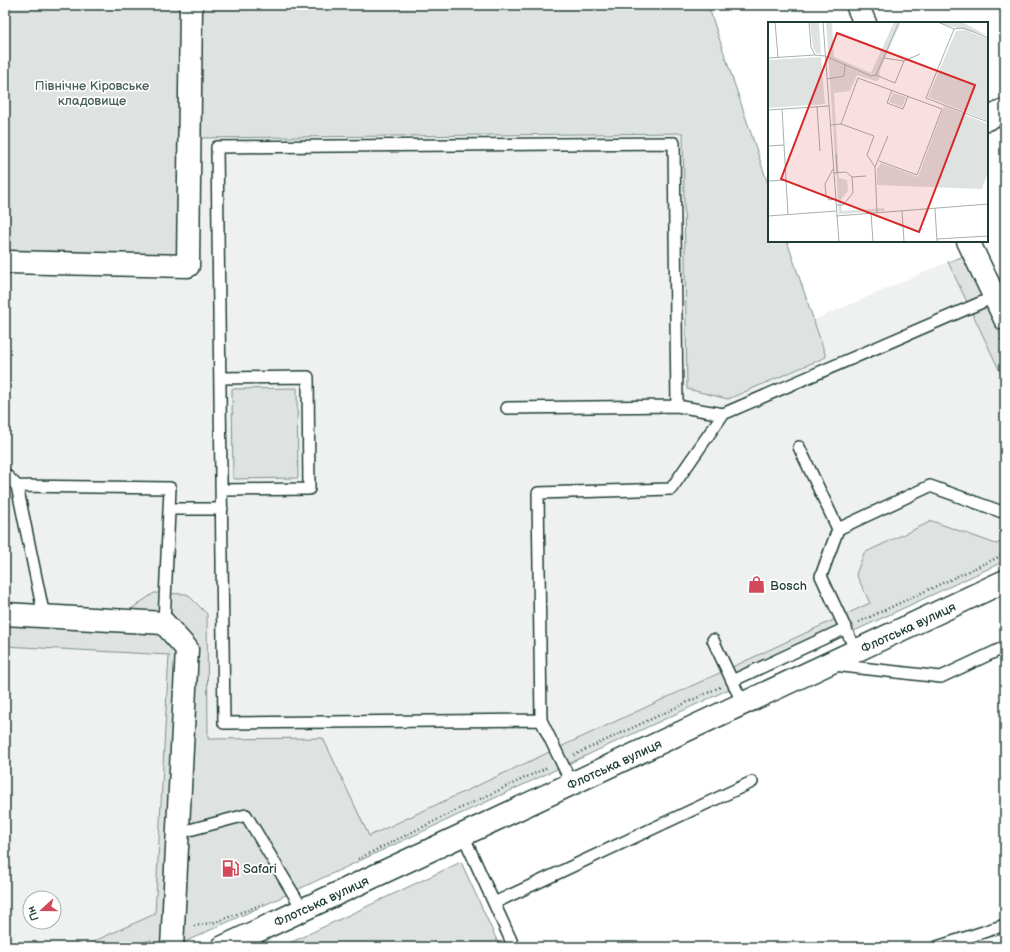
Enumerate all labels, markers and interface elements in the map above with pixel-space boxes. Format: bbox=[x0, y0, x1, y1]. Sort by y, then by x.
inset map bbox=[768, 22, 988, 242]
park label: Північне Кіровське кладовище bbox=[35, 78, 149, 109]
shop icon: Bosch bbox=[747, 575, 767, 595]
place label: Bosch bbox=[770, 578, 807, 594]
street label: Флотська вулиця bbox=[858, 599, 958, 657]
street label: Флотська вулиця bbox=[564, 736, 664, 794]
fuel station icon: Safari bbox=[220, 858, 240, 878]
place label: Safari bbox=[243, 861, 277, 877]
street label: Флотська вулиця bbox=[271, 873, 371, 931]
north arrow bbox=[22, 890, 62, 930]
text: Пн bbox=[24, 904, 42, 923]

